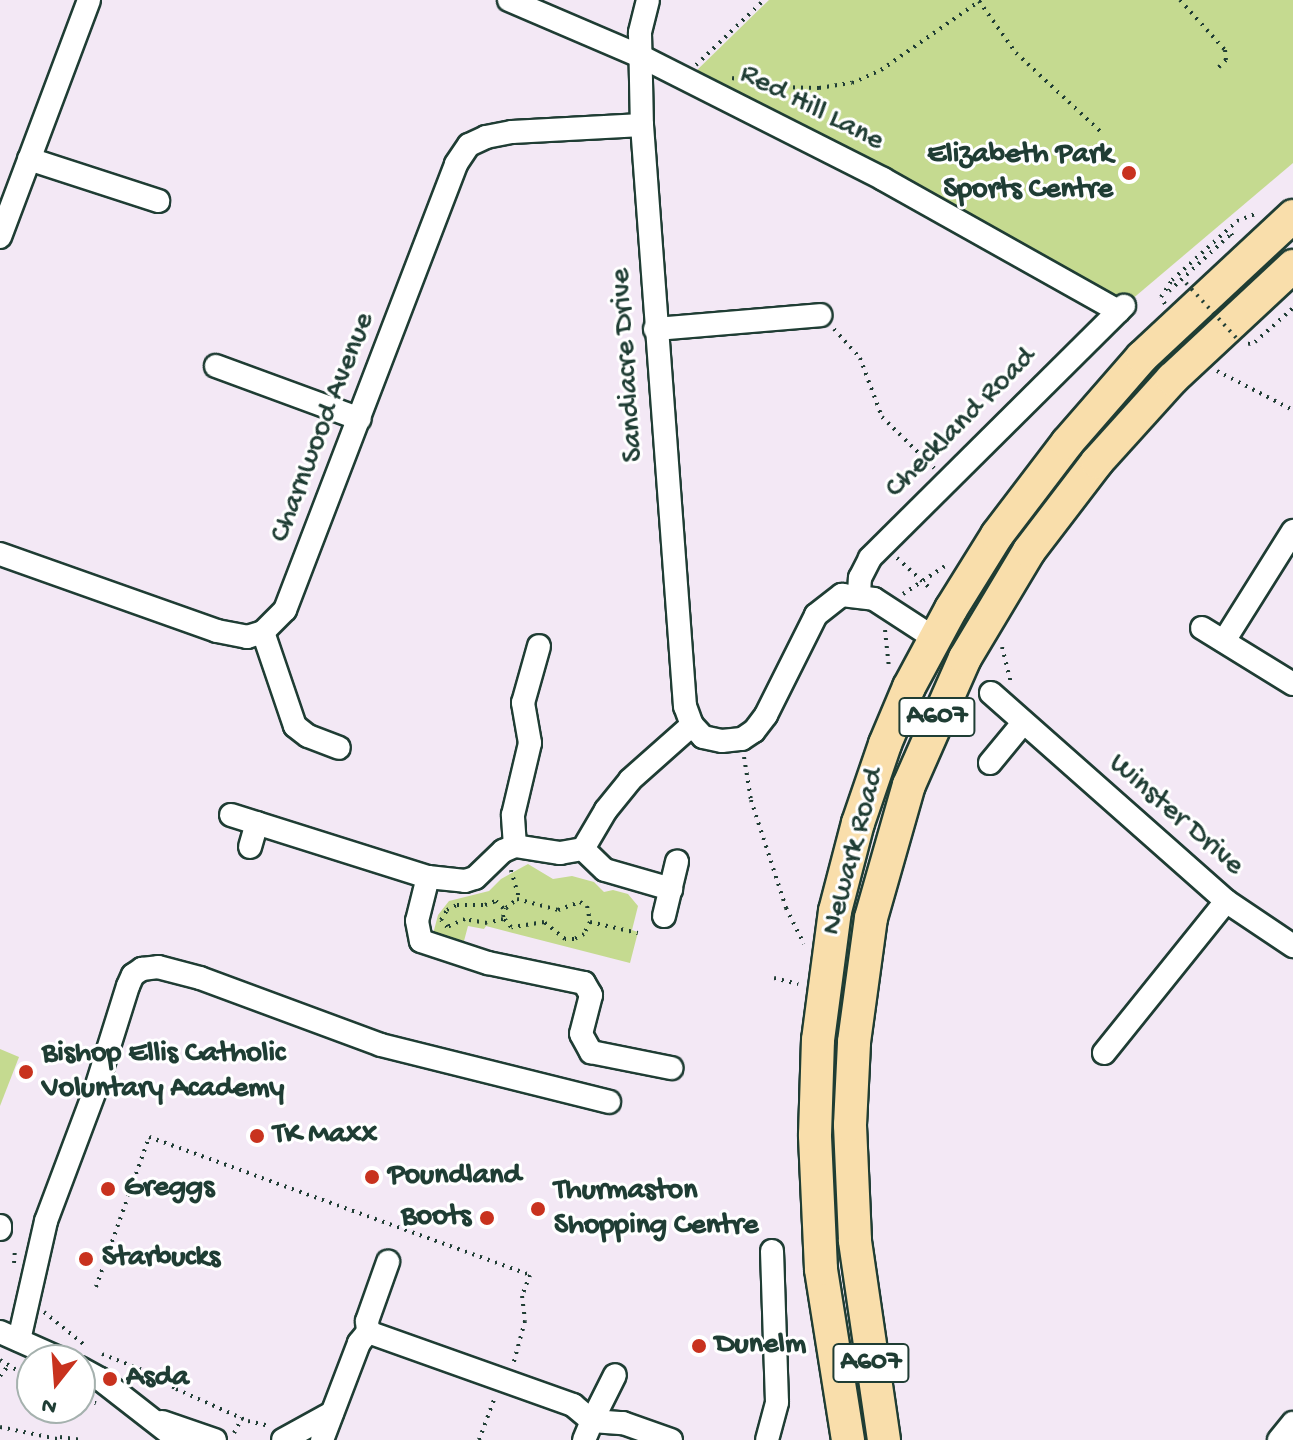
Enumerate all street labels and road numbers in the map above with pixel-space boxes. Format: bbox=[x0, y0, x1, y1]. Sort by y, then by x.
street label: Red Hill Lane bbox=[733, 57, 889, 161]
street label: Sandiacre Drive bbox=[604, 267, 654, 463]
street label: Charnwood Avenue bbox=[264, 308, 384, 548]
street label: Checkland Road bbox=[879, 341, 1045, 507]
road number: A607 bbox=[897, 693, 977, 741]
street label: Winster Drive bbox=[1100, 747, 1250, 885]
street label: Newark Road bbox=[815, 764, 895, 940]
road number: A607 bbox=[831, 1339, 911, 1387]

